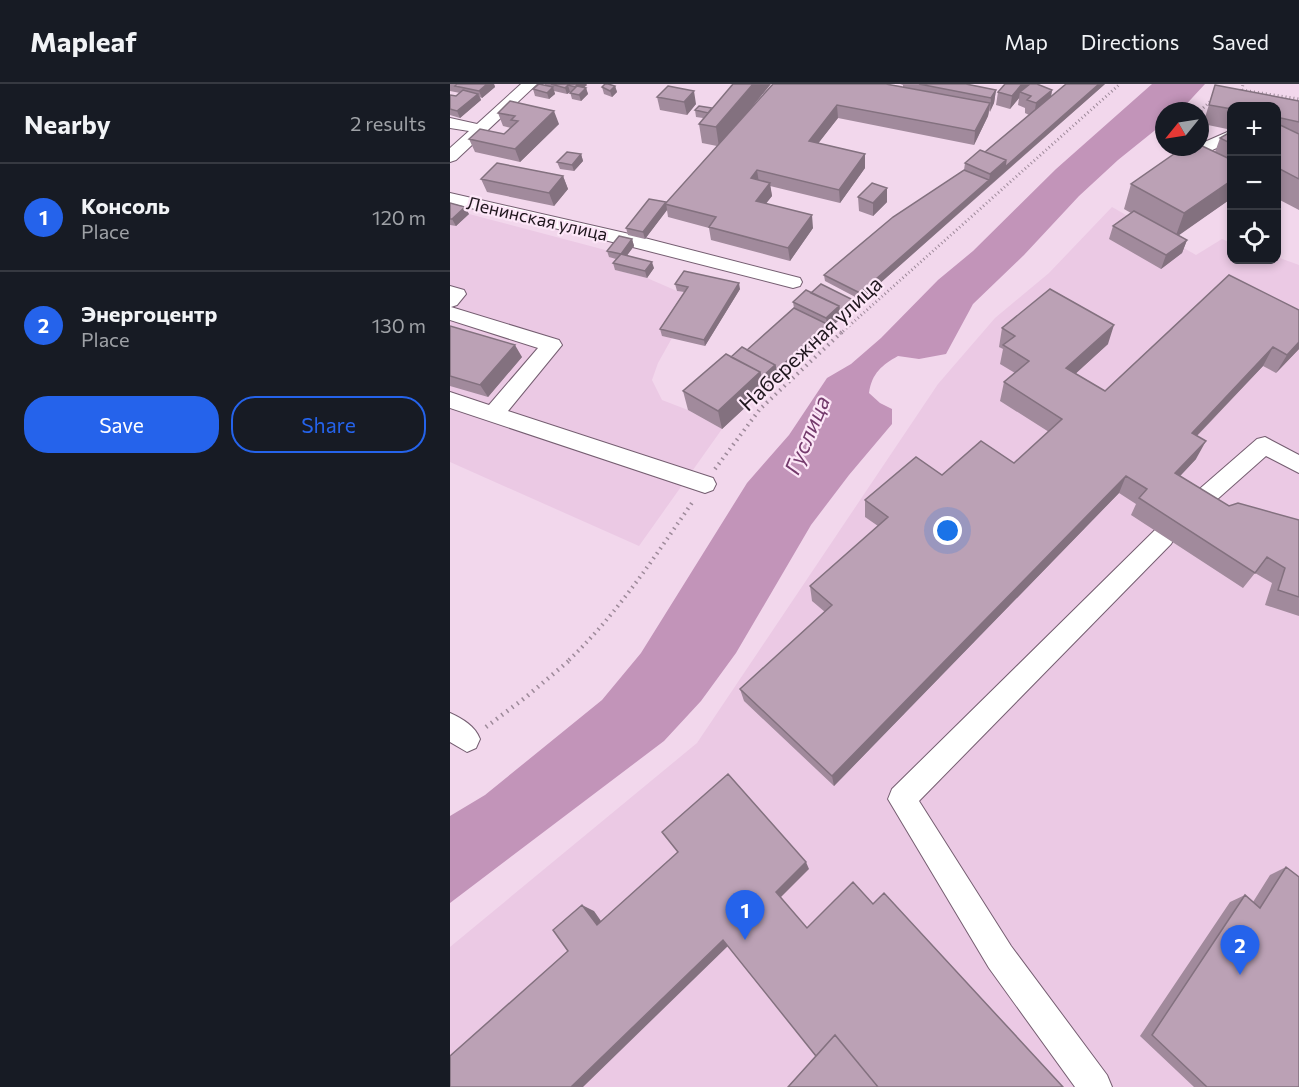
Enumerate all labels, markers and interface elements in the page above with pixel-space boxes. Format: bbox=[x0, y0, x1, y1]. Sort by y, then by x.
text: Mapleaf bbox=[30, 24, 137, 58]
text: Map bbox=[1005, 29, 1048, 54]
text: Directions bbox=[1081, 29, 1179, 54]
text: Saved bbox=[1212, 29, 1269, 54]
north arrow bbox=[1155, 102, 1209, 156]
map controls bbox=[1227, 102, 1281, 264]
button: + bbox=[1227, 102, 1281, 156]
text: Nearby bbox=[24, 108, 111, 139]
text: 2 results bbox=[350, 111, 426, 135]
button: − bbox=[1227, 156, 1281, 210]
street label: Ленинская улица bbox=[465, 191, 610, 245]
text: Консоль bbox=[81, 192, 170, 219]
text: 1 bbox=[39, 205, 48, 229]
text: 120 m bbox=[372, 205, 426, 229]
button: locate bbox=[1227, 210, 1281, 264]
text: Place bbox=[81, 219, 130, 243]
street label: Набережная улица bbox=[734, 270, 886, 415]
text: Энергоцентр bbox=[81, 300, 217, 327]
text: 2 bbox=[38, 313, 49, 337]
text: 130 m bbox=[372, 313, 426, 337]
text: Place bbox=[81, 327, 130, 351]
water label: Гуслица bbox=[778, 392, 835, 478]
button: Save bbox=[24, 396, 219, 453]
button: Share bbox=[231, 396, 426, 453]
your location bbox=[933, 516, 962, 545]
pin: 1 bbox=[726, 890, 764, 940]
pin: 2 bbox=[1220, 926, 1260, 975]

